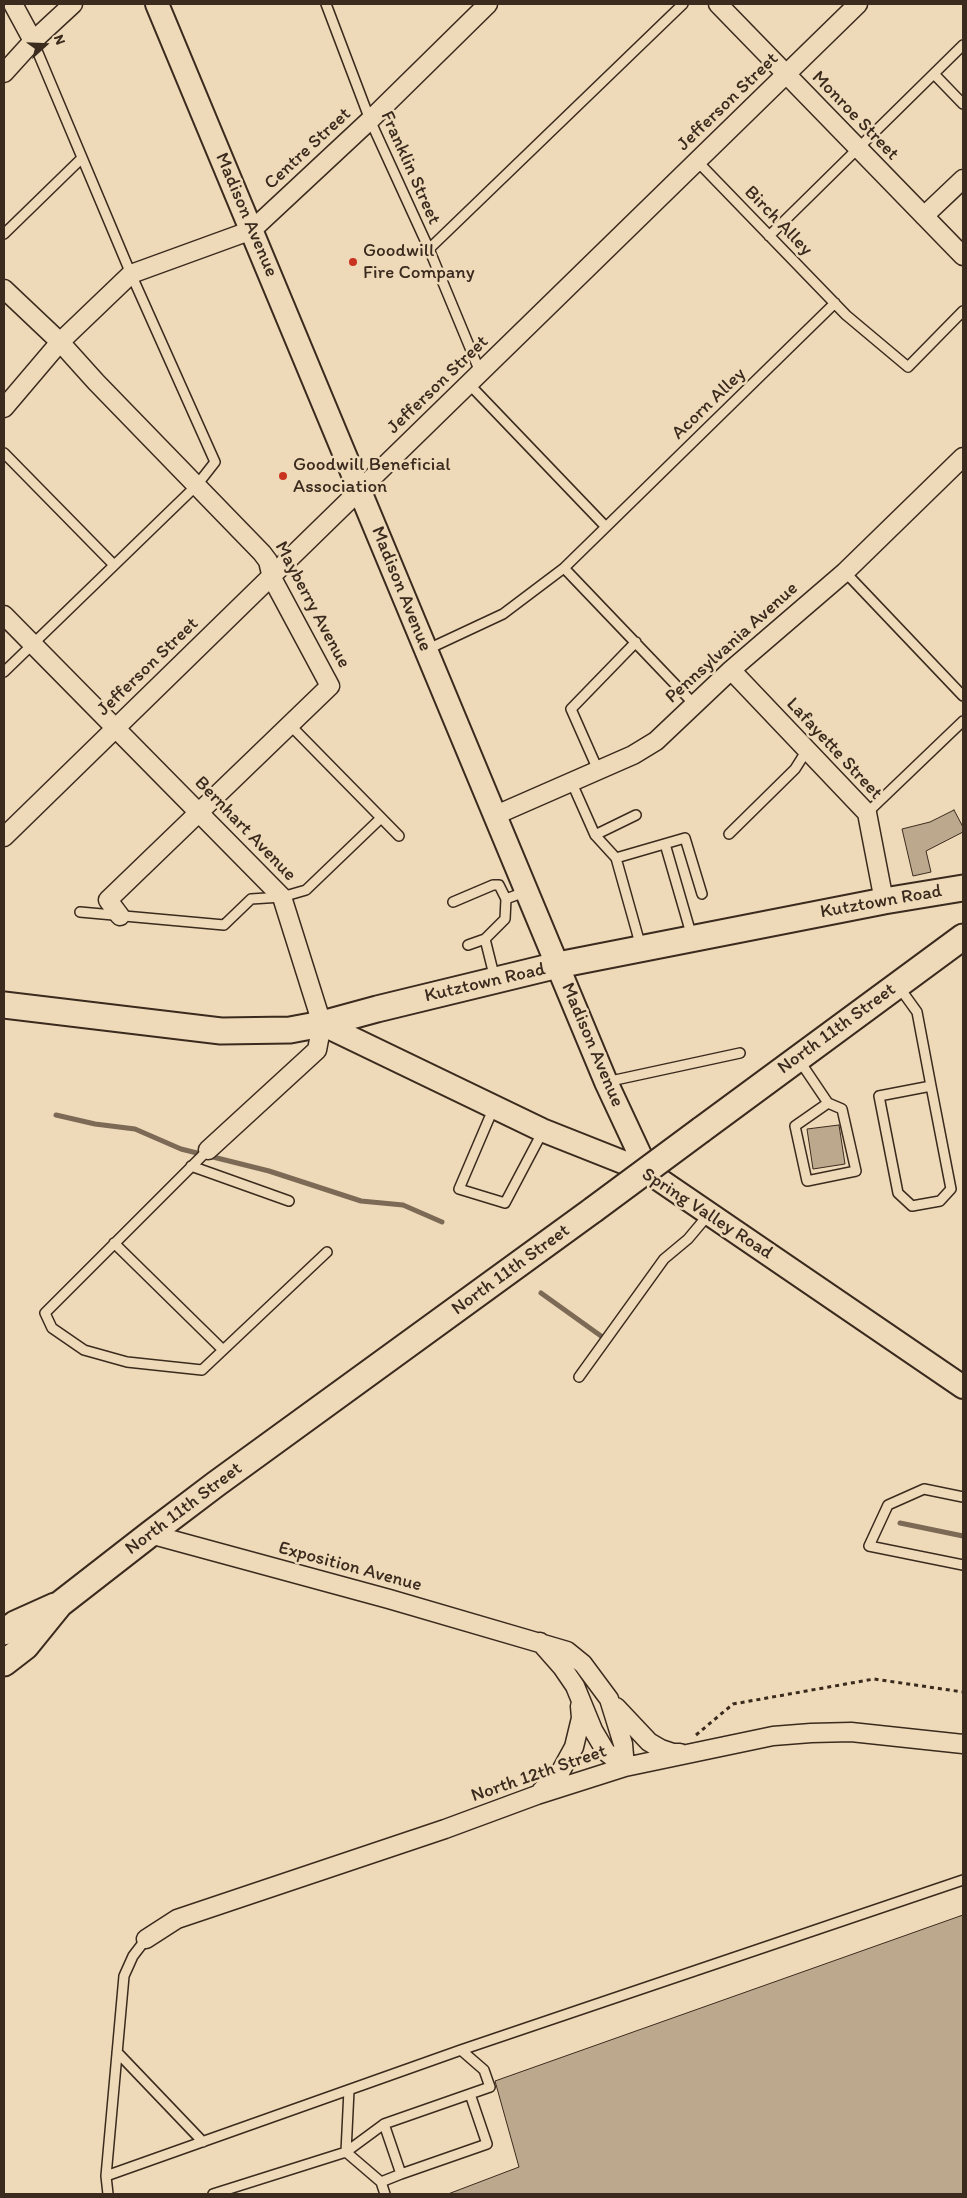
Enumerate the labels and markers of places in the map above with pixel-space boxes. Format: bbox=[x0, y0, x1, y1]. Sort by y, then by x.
place label: Goodwill Fire Company bbox=[363, 240, 475, 284]
marker: Goodwill Fire Company bbox=[347, 256, 359, 268]
place label: Goodwill Beneficial Association bbox=[293, 454, 451, 498]
marker: Goodwill Beneficial Association bbox=[277, 470, 289, 482]

